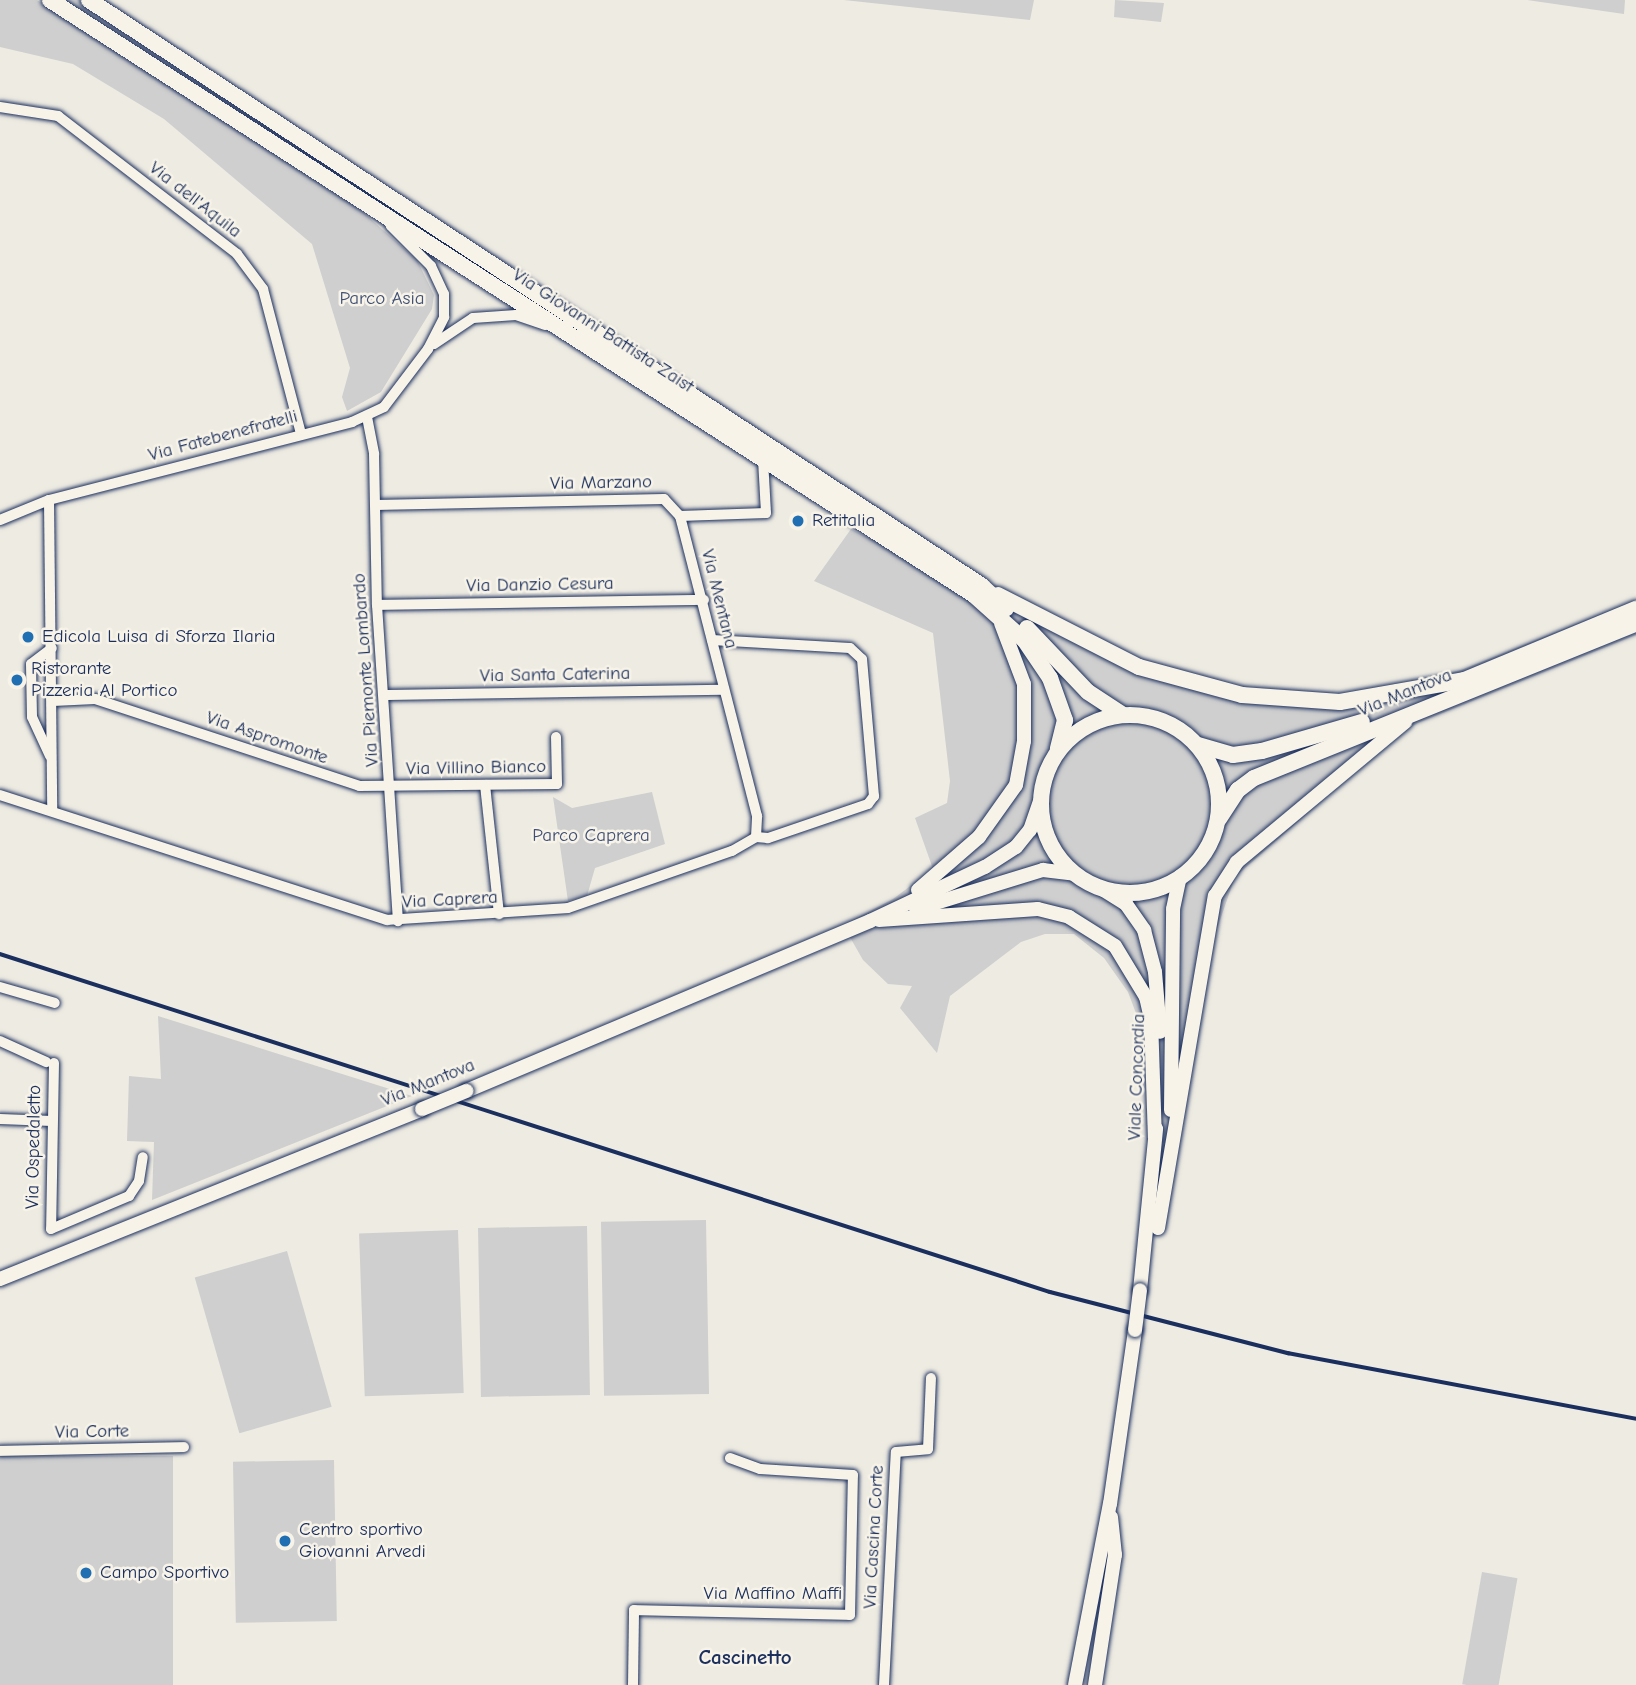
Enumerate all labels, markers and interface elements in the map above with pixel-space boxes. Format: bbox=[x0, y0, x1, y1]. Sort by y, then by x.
street label: Via dell'Aquila bbox=[144, 157, 246, 243]
street label: Via Giovanni Battista Zaist bbox=[508, 264, 698, 398]
park label: Parco Asia bbox=[339, 288, 425, 310]
street label: Via Fatebenefratelli bbox=[146, 405, 300, 467]
street label: Via Marzano bbox=[550, 471, 652, 495]
place label: Retitalia bbox=[812, 510, 875, 532]
marker: Retitalia bbox=[790, 513, 806, 529]
street label: Via Mentana bbox=[696, 547, 742, 651]
street label: Via Piemonte Lombardo bbox=[348, 572, 384, 768]
street label: Via Danzio Cesura bbox=[466, 572, 614, 598]
place label: Edicola Luisa di Sforza Ilaria bbox=[42, 626, 275, 648]
marker: Edicola Luisa di Sforza Ilaria bbox=[20, 629, 36, 645]
place label: Ristorante Pizzeria Al Portico bbox=[31, 658, 177, 702]
street label: Via Santa Caterina bbox=[480, 662, 630, 688]
street label: Via Mantova bbox=[1355, 664, 1455, 722]
marker: Ristorante Pizzeria Al Portico bbox=[9, 672, 25, 688]
street label: Via Aspromonte bbox=[203, 706, 331, 770]
street label: Via Villino Bianco bbox=[406, 755, 546, 781]
park label: Parco Caprera bbox=[532, 825, 650, 847]
street label: Via Caprera bbox=[402, 886, 498, 914]
street label: Viale Concordia bbox=[1123, 1013, 1151, 1141]
street label: Via Mantova bbox=[378, 1054, 478, 1112]
street label: Via Ospedaletto bbox=[22, 1085, 46, 1209]
street label: Via Corte bbox=[55, 1420, 129, 1444]
street label: Via Cascina Corte bbox=[859, 1465, 889, 1609]
place label: Centro sportivo Giovanni Arvedi bbox=[299, 1519, 426, 1563]
marker: Centro sportivo Giovanni Arvedi bbox=[277, 1533, 293, 1549]
place label: Campo Sportivo bbox=[100, 1562, 229, 1584]
marker: Campo Sportivo bbox=[78, 1565, 94, 1581]
street label: Via Maffino Maffi bbox=[704, 1583, 842, 1605]
district label: Cascinetto bbox=[698, 1644, 792, 1670]

